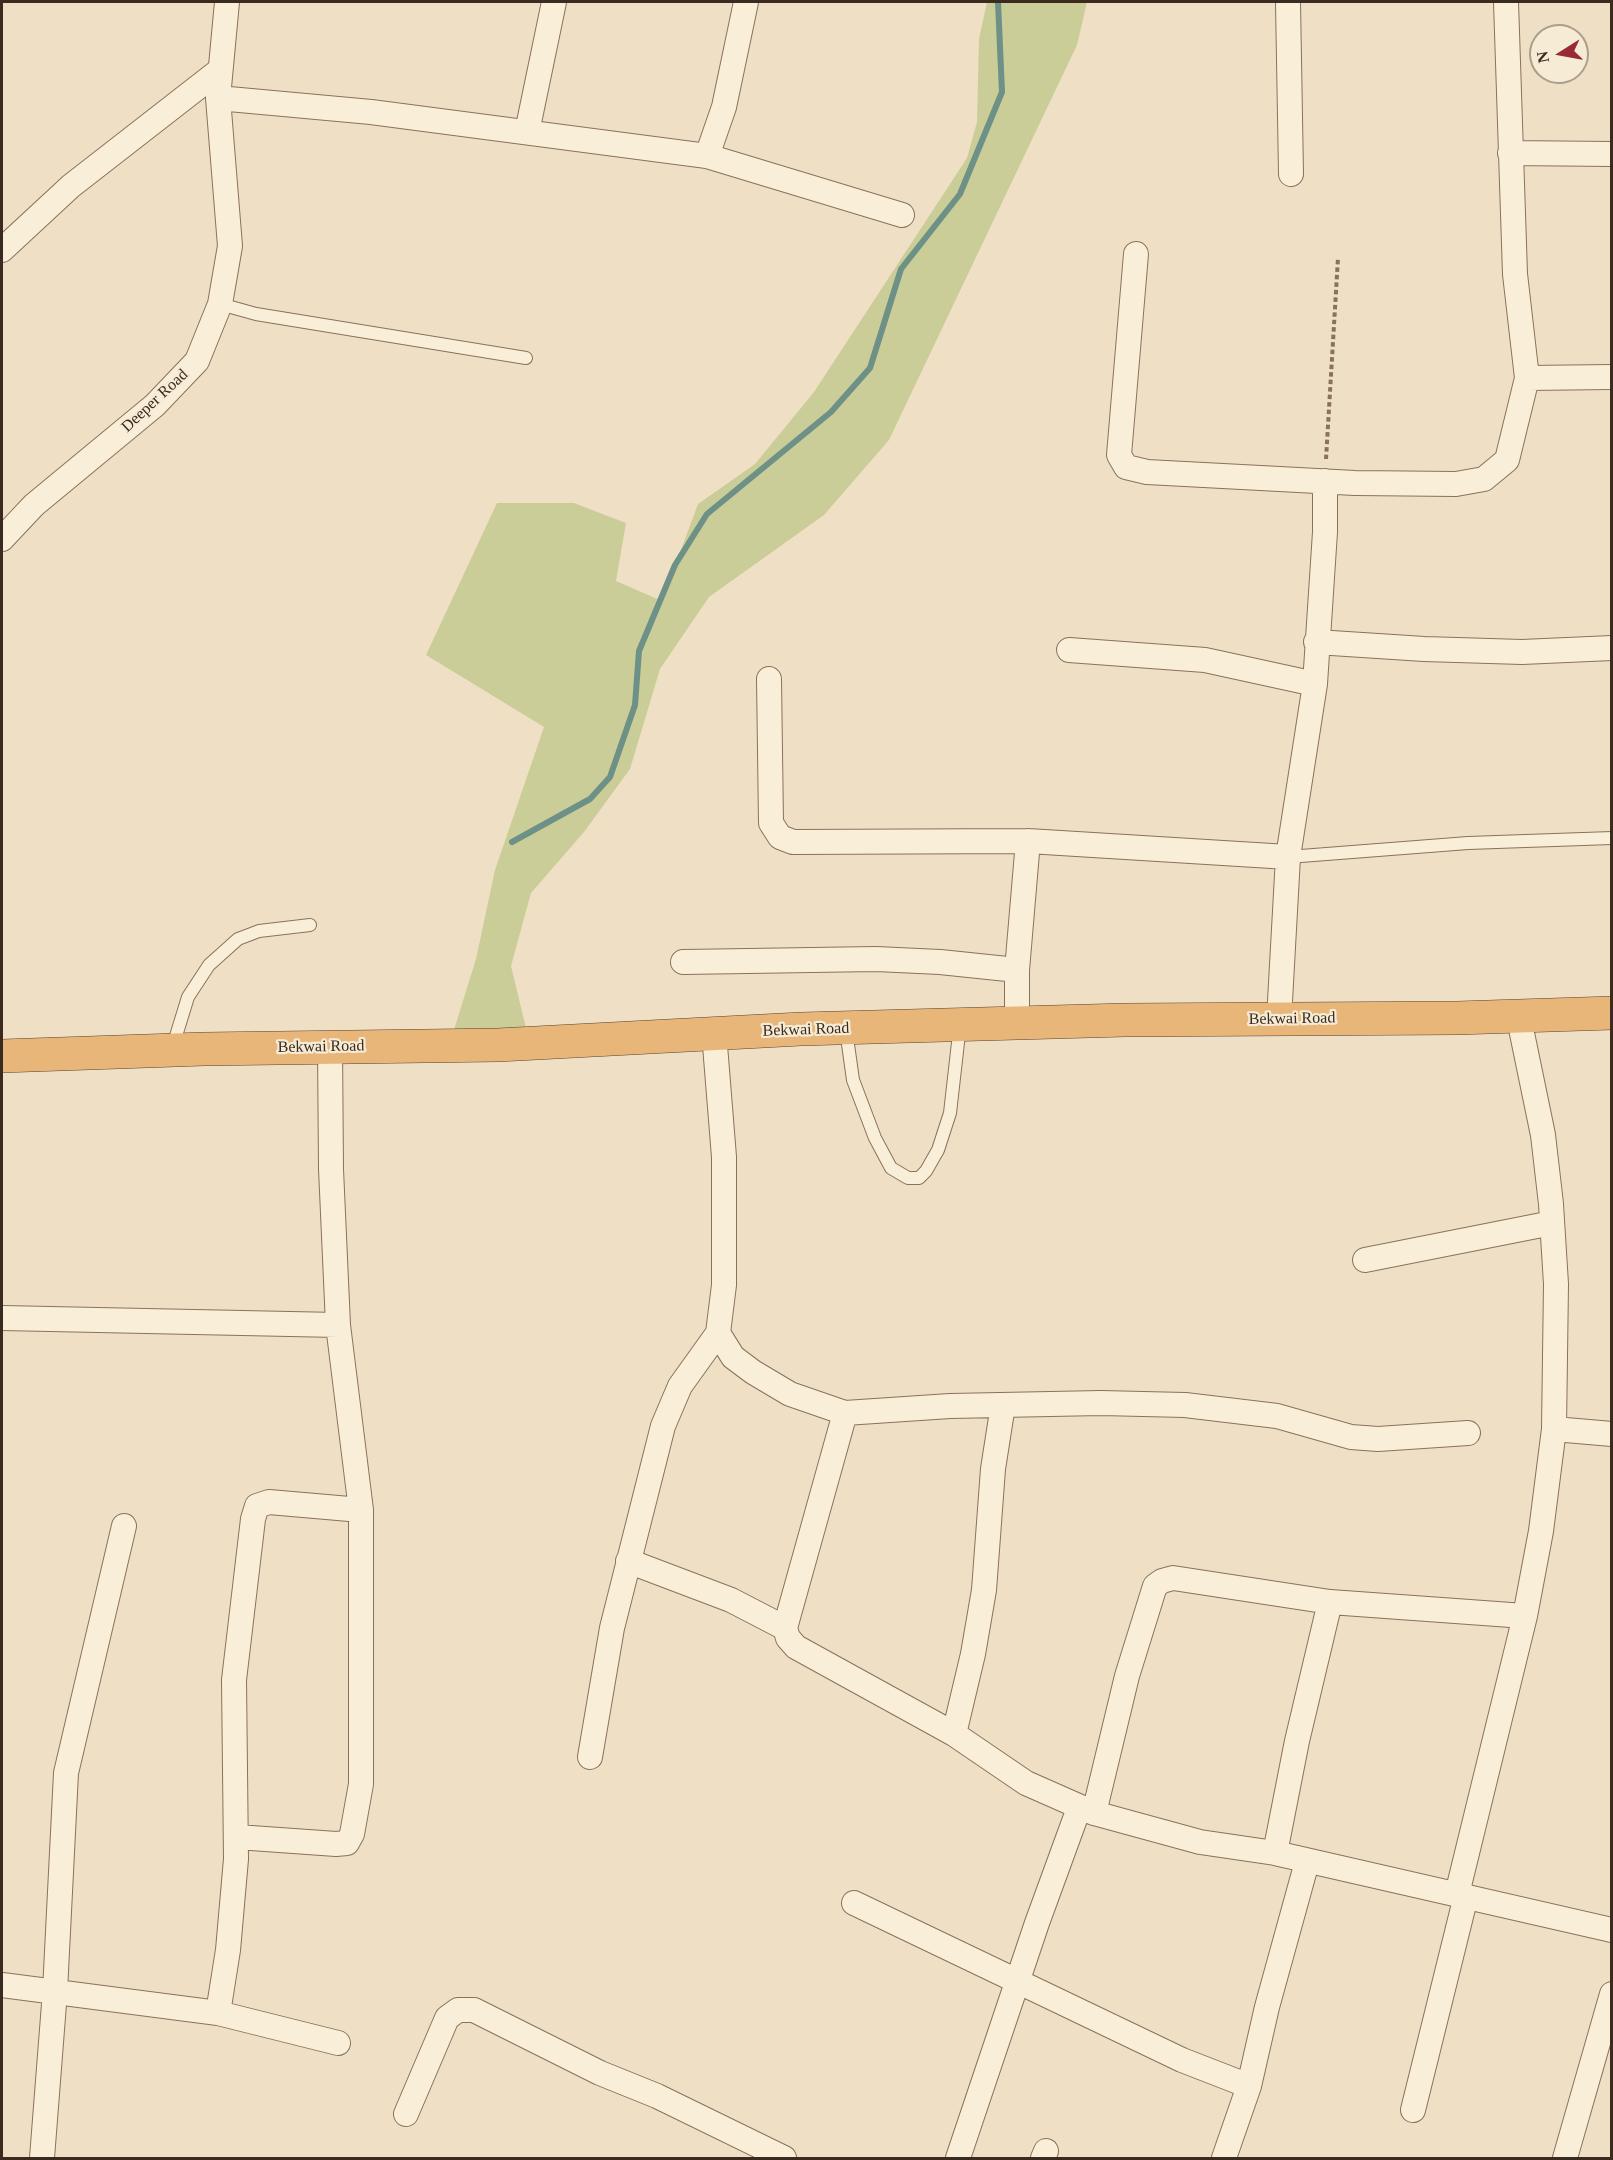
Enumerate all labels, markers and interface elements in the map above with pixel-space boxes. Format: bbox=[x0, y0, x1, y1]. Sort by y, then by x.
north arrow bbox=[1529, 24, 1589, 84]
text: N bbox=[1533, 50, 1552, 64]
street label: Deeper Road bbox=[118, 365, 192, 437]
street label: Bekwai Road bbox=[1249, 1009, 1335, 1029]
street label: Bekwai Road bbox=[762, 1019, 850, 1041]
street label: Bekwai Road bbox=[278, 1037, 364, 1057]

